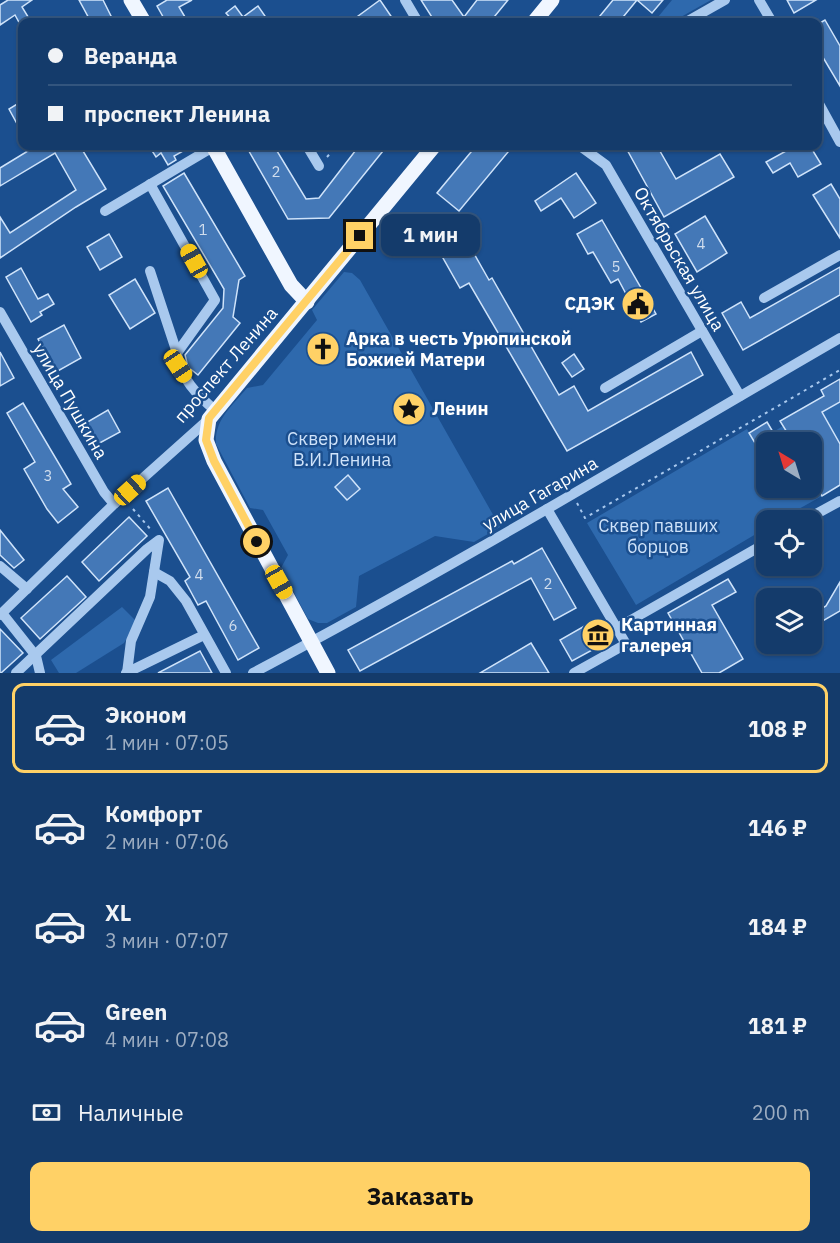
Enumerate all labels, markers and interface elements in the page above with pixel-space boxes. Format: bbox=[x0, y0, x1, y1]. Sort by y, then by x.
text: Веранда bbox=[84, 41, 177, 70]
text: проспект Ленина bbox=[84, 99, 270, 128]
house number: 2 bbox=[271, 162, 281, 181]
street label: Октябрьская улица bbox=[629, 183, 730, 335]
callout: 1 мин bbox=[381, 215, 480, 257]
house number: 1 bbox=[198, 220, 208, 239]
text: 1 мин bbox=[403, 221, 458, 248]
route end bbox=[346, 222, 373, 249]
house number: 4 bbox=[696, 234, 706, 253]
car bbox=[177, 241, 211, 281]
house number: 5 bbox=[611, 257, 621, 276]
public building icon: СДЭК bbox=[620, 286, 656, 322]
place label: СДЭК bbox=[564, 292, 615, 315]
street label: проспект Ленина bbox=[169, 302, 283, 427]
place label: Арка в честь Урюпинской Божией Матери bbox=[346, 327, 572, 371]
church icon: Арка в честь Урюпинской Божией Матери bbox=[305, 331, 341, 367]
street label: улица Пушкина bbox=[28, 338, 113, 463]
car bbox=[160, 346, 196, 386]
place icon: Ленин bbox=[391, 391, 427, 427]
place label: Ленин bbox=[432, 397, 488, 420]
park label: Сквер имени В.И.Ленина bbox=[287, 427, 397, 471]
north arrow bbox=[756, 432, 822, 498]
map controls bbox=[756, 432, 822, 654]
street label: улица Гагарина bbox=[478, 451, 602, 536]
house number: 3 bbox=[43, 466, 53, 485]
car bbox=[111, 471, 149, 509]
button: locate bbox=[756, 510, 822, 576]
park label: Сквер павших борцов bbox=[598, 514, 718, 558]
route start bbox=[243, 528, 270, 555]
car bbox=[262, 562, 296, 602]
house number: 4 bbox=[194, 565, 204, 584]
house number: 2 bbox=[543, 574, 553, 593]
button: layers bbox=[756, 588, 822, 654]
place label: Картинная галерея bbox=[621, 613, 717, 657]
house number: 6 bbox=[228, 616, 238, 635]
museum icon: Картинная галерея bbox=[580, 617, 616, 653]
text: Эконом bbox=[105, 700, 187, 729]
icon: car bbox=[33, 701, 87, 755]
text: 108 ₽ bbox=[748, 714, 807, 743]
text: 1 мин · 07:05 bbox=[105, 729, 229, 756]
text: Комфорт bbox=[105, 799, 202, 828]
icon: car bbox=[33, 800, 87, 854]
text: 146 ₽ bbox=[748, 813, 807, 842]
text: 2 мин · 07:06 bbox=[105, 828, 229, 855]
text: XL bbox=[105, 898, 131, 927]
icon: car bbox=[33, 899, 87, 953]
text: 184 ₽ bbox=[748, 912, 807, 941]
text: 3 мин · 07:07 bbox=[105, 927, 229, 954]
text: Green bbox=[105, 997, 167, 1026]
icon: car bbox=[33, 998, 87, 1052]
text: 181 ₽ bbox=[748, 1011, 807, 1040]
text: 4 мин · 07:08 bbox=[105, 1026, 229, 1053]
icon: cash bbox=[30, 1096, 63, 1129]
text: Наличные bbox=[78, 1098, 184, 1127]
text: 200 m bbox=[752, 1099, 810, 1126]
button: Заказать bbox=[30, 1162, 810, 1231]

